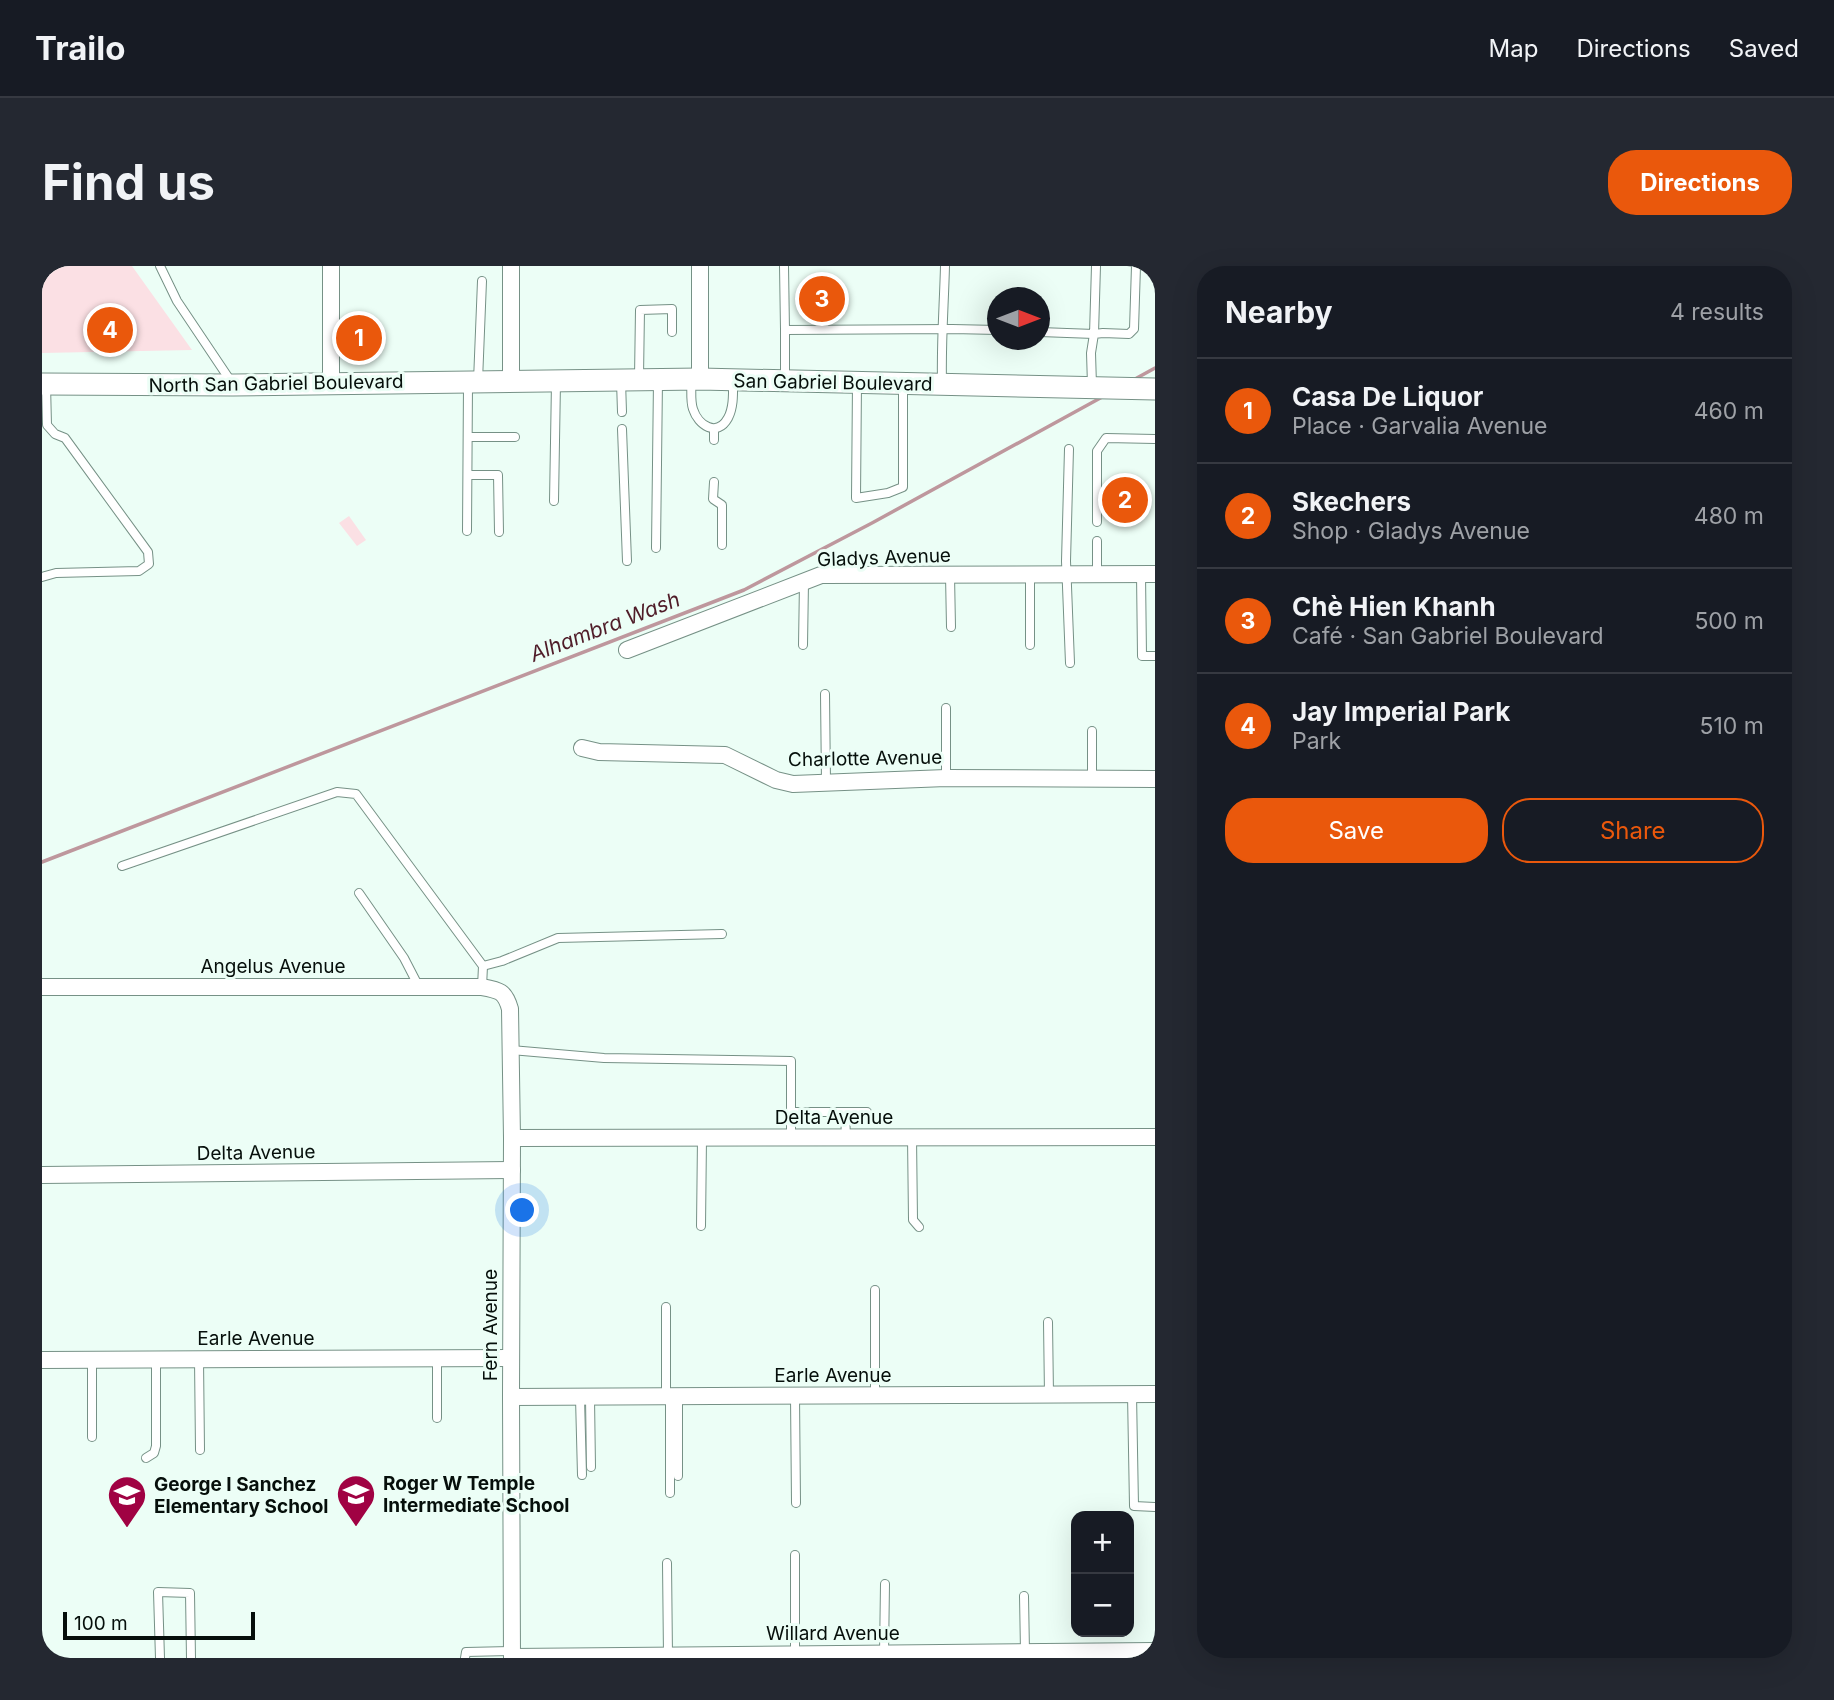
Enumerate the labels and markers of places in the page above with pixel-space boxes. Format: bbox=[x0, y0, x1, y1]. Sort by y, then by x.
pin: 3 bbox=[799, 273, 845, 325]
pin: 4 bbox=[87, 304, 133, 356]
pin: 1 bbox=[336, 312, 382, 364]
pin: 2 bbox=[1102, 474, 1148, 526]
place label: Roger W Temple Intermediate School bbox=[383, 1472, 569, 1517]
place label: George I Sanchez Elementary School bbox=[154, 1473, 328, 1518]
school or university icon: Roger W Temple Intermediate School bbox=[335, 1473, 377, 1528]
school or university icon: George I Sanchez Elementary School bbox=[106, 1474, 148, 1529]

